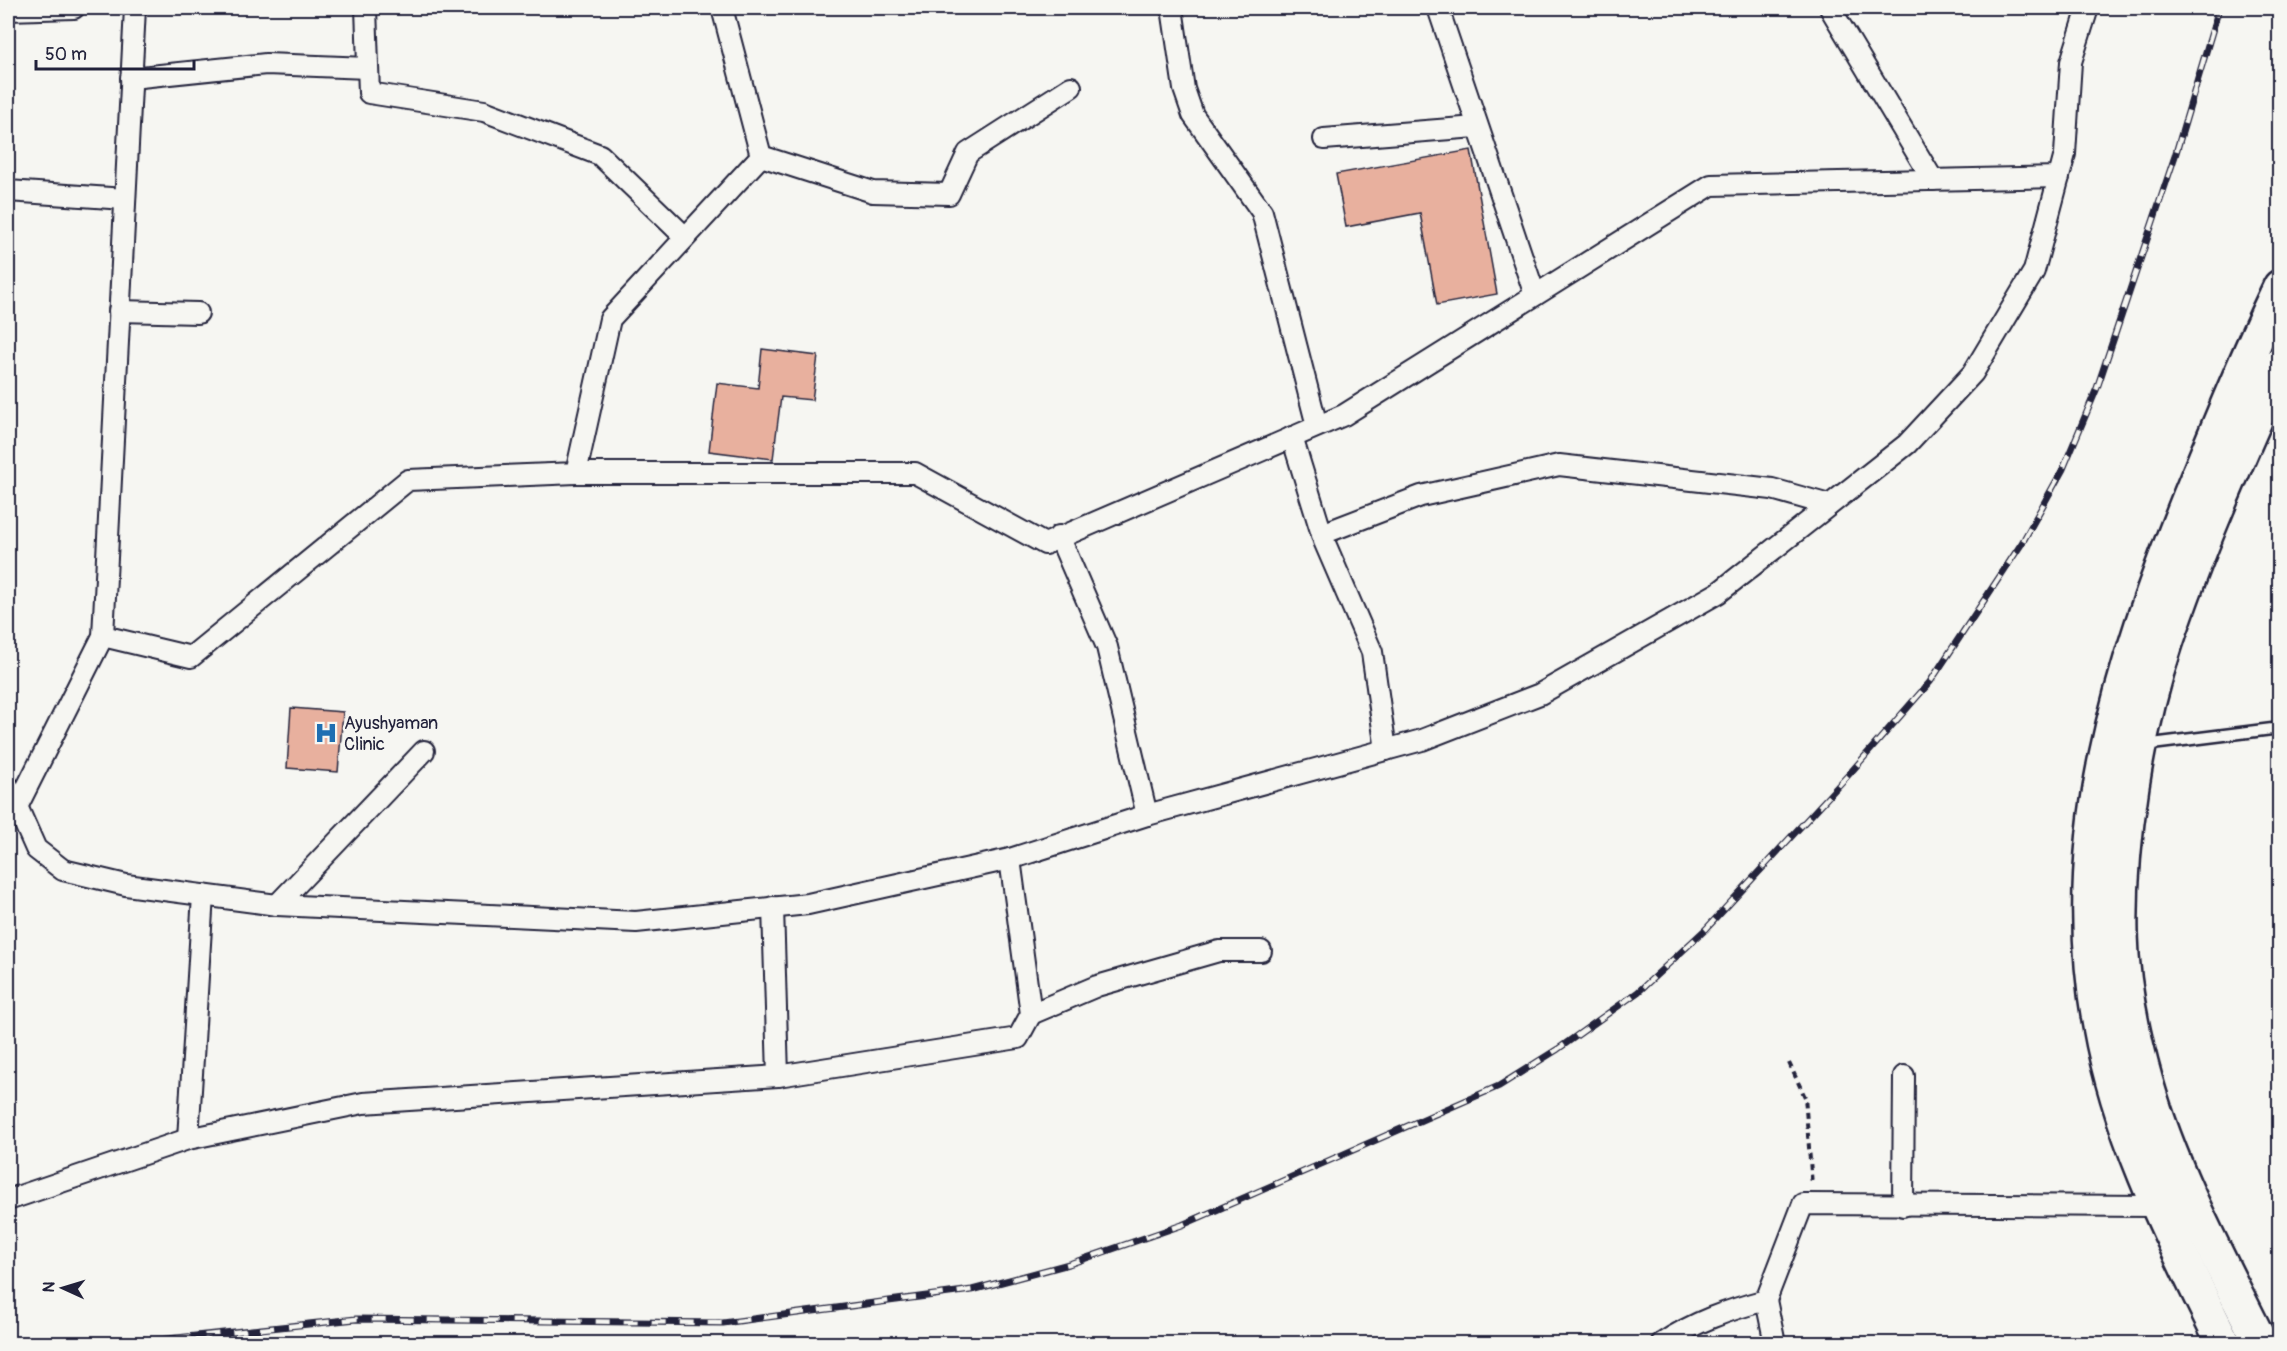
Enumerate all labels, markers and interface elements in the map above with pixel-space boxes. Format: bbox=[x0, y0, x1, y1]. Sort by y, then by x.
scale bar bbox=[36, 33, 194, 71]
text: 50 m bbox=[45, 43, 87, 66]
place label: Ayushyaman Clinic bbox=[344, 712, 438, 756]
hospital icon: Ayushyaman Clinic bbox=[313, 720, 339, 746]
north arrow bbox=[33, 1258, 93, 1318]
text: N bbox=[39, 1281, 59, 1293]

